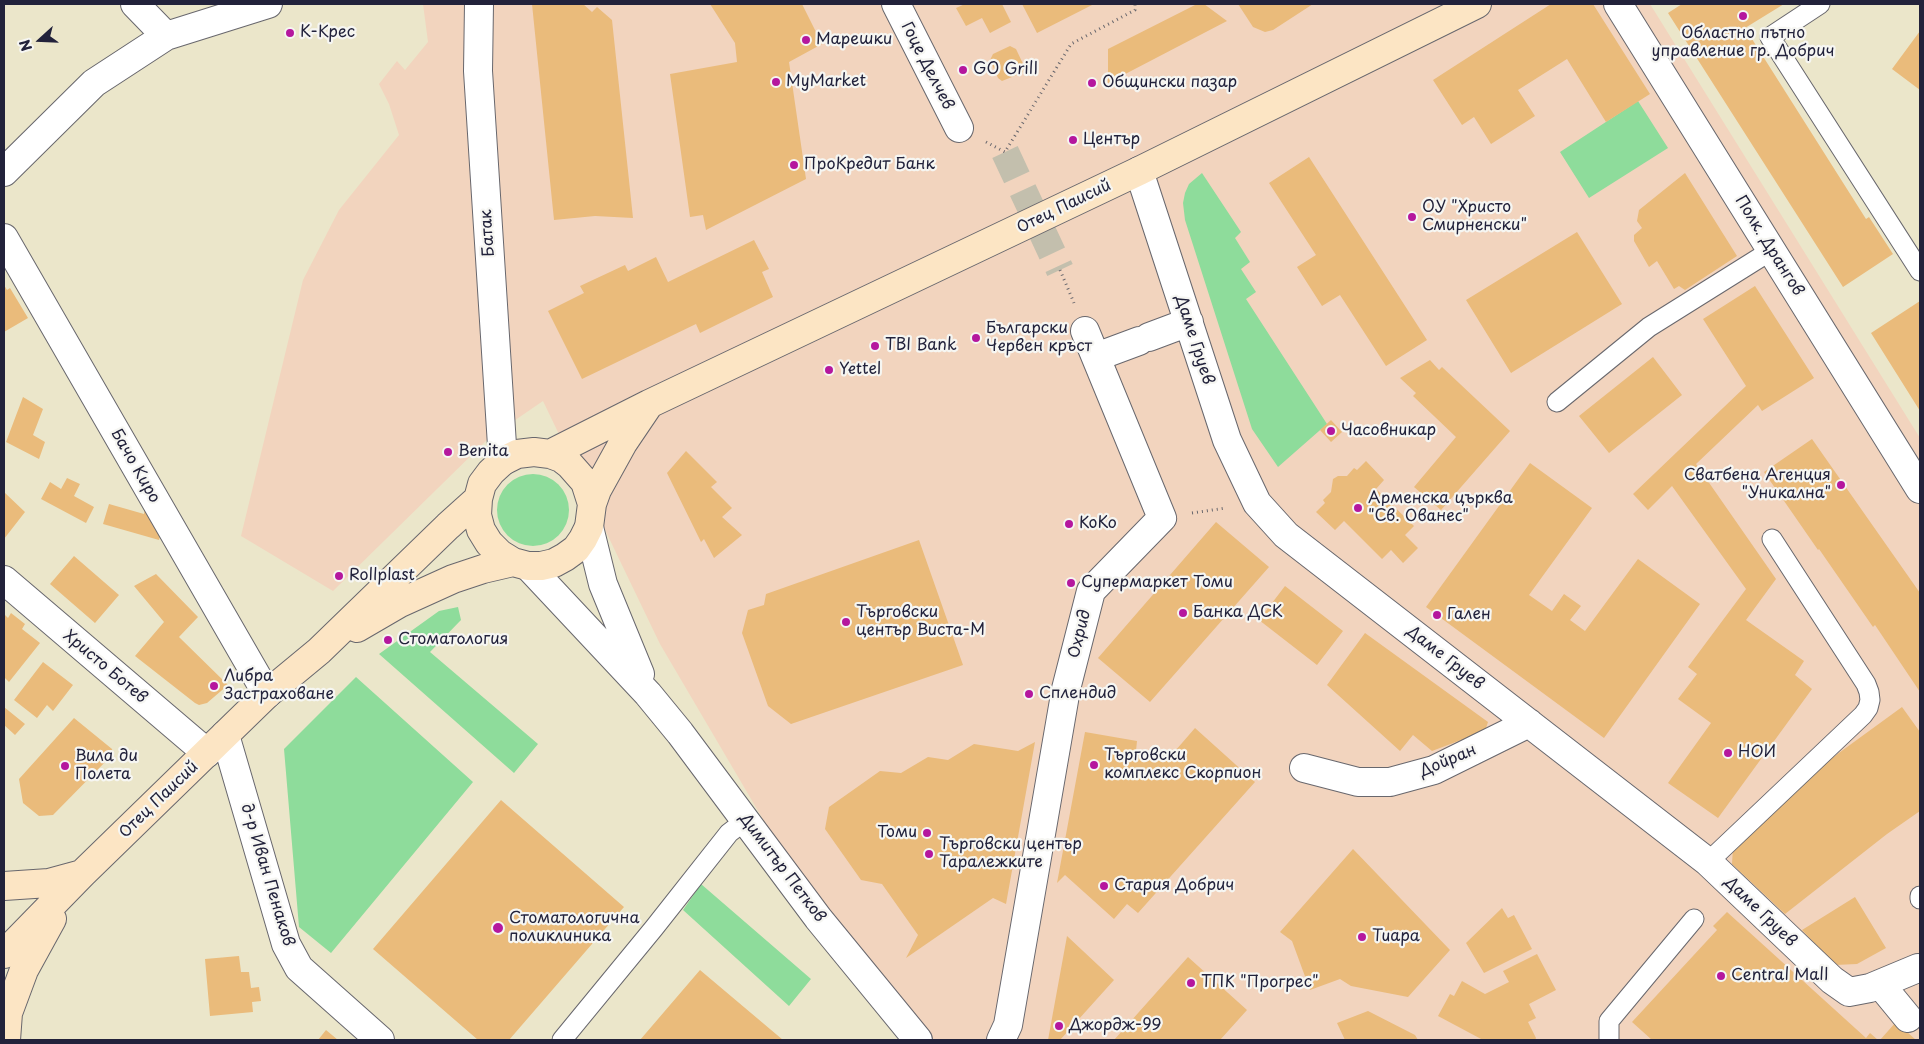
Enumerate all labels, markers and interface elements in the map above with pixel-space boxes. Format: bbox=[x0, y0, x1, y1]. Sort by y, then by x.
marker: Областно пътно управление гр. Добрич bbox=[1737, 10, 1749, 22]
north arrow bbox=[15, 15, 65, 65]
street label: Гоце Делчев bbox=[897, 19, 957, 113]
place label: К-Крес bbox=[300, 23, 355, 43]
place label: Областно пътно управление гр. Добрич bbox=[1651, 24, 1835, 62]
marker: К-Крес bbox=[284, 27, 296, 39]
place label: Марешки bbox=[816, 30, 892, 50]
marker: Марешки bbox=[800, 34, 812, 46]
text: N bbox=[14, 36, 37, 54]
place label: GO Grill bbox=[973, 60, 1038, 80]
marker: GO Grill bbox=[957, 64, 969, 76]
place label: MyMarket bbox=[786, 72, 866, 92]
place label: Общински пазар bbox=[1102, 73, 1237, 93]
marker: MyMarket bbox=[770, 76, 782, 88]
marker: Общински пазар bbox=[1086, 77, 1098, 89]
place label: Център bbox=[1083, 130, 1140, 150]
marker: Център bbox=[1067, 134, 1079, 146]
place label: ПроКредит Банк bbox=[804, 155, 935, 175]
marker: ПроКредит Банк bbox=[788, 159, 800, 171]
street label: Отец Паисий bbox=[1014, 176, 1114, 238]
street label: Полк. Дрангов bbox=[1731, 192, 1807, 300]
place label: ОУ "Христо Смирненски" bbox=[1422, 198, 1527, 236]
street label: Батак bbox=[477, 209, 499, 257]
marker: ОУ "Христо Смирненски" bbox=[1406, 211, 1418, 223]
street label: Даме Груев bbox=[1171, 293, 1217, 387]
place label: Български Червен кръст bbox=[986, 319, 1092, 357]
marker: Български Червен кръст bbox=[970, 332, 982, 344]
place label: TBI Bank bbox=[885, 336, 957, 356]
marker: TBI Bank bbox=[869, 340, 881, 352]
place label: Yettel bbox=[839, 360, 881, 380]
marker: Yettel bbox=[823, 364, 835, 376]
place label: Часовникар bbox=[1341, 421, 1436, 441]
marker: Часовникар bbox=[1325, 425, 1337, 437]
street label: Бачо Киро bbox=[106, 426, 164, 506]
place label: Benita bbox=[458, 442, 508, 462]
marker: Benita bbox=[442, 446, 454, 458]
place label: Сватбена Агенция "Уникална" bbox=[1684, 466, 1831, 504]
marker: Сватбена Агенция "Уникална" bbox=[1835, 479, 1847, 491]
place label: Арменска църква "Св. Ованес" bbox=[1368, 489, 1513, 527]
marker: Арменска църква "Св. Ованес" bbox=[1352, 502, 1364, 514]
place label: КоКо bbox=[1079, 514, 1117, 534]
marker: КоКо bbox=[1063, 518, 1075, 530]
place label: Rollplast bbox=[349, 566, 415, 586]
marker: Rollplast bbox=[333, 570, 345, 582]
place label: Супермаркет Томи bbox=[1081, 573, 1233, 593]
marker: Супермаркет Томи bbox=[1065, 577, 1077, 589]
place label: Търговски център Виста-М bbox=[856, 603, 985, 641]
place label: Банка ДСК bbox=[1193, 603, 1283, 623]
place label: Гален bbox=[1447, 605, 1491, 625]
marker: Банка ДСК bbox=[1177, 607, 1189, 619]
street label: Охрид bbox=[1065, 608, 1095, 660]
marker: Гален bbox=[1431, 609, 1443, 621]
marker: Търговски център Виста-М bbox=[840, 616, 852, 628]
street label: Даме Груев bbox=[1403, 622, 1487, 694]
street label: Христо Ботев bbox=[59, 626, 151, 708]
place label: Стоматология bbox=[398, 630, 508, 650]
marker: Стоматология bbox=[382, 634, 394, 646]
place label: Либра Застраховане bbox=[224, 667, 334, 705]
marker: Либра Застраховане bbox=[208, 680, 220, 692]
place label: Сплендид bbox=[1039, 684, 1116, 704]
marker: Сплендид bbox=[1023, 688, 1035, 700]
street label: Дойран bbox=[1417, 741, 1479, 781]
place label: НОИ bbox=[1738, 743, 1776, 763]
place label: Търговски комплекс Скорпион bbox=[1104, 746, 1261, 784]
place label: Вила ди Полета bbox=[75, 747, 138, 785]
marker: НОИ bbox=[1722, 747, 1734, 759]
street label: Отец Паисий bbox=[116, 758, 202, 842]
marker: Търговски комплекс Скорпион bbox=[1088, 759, 1100, 771]
marker: Вила ди Полета bbox=[59, 760, 71, 772]
street label: д-р Иван Пенаков bbox=[236, 801, 298, 949]
street label: Димитър Петков bbox=[735, 810, 829, 926]
place label: Томи bbox=[877, 823, 917, 843]
marker: Томи bbox=[921, 827, 933, 839]
place label: Търговски център Таралежките bbox=[939, 835, 1082, 873]
marker: Търговски център Таралежките bbox=[923, 848, 935, 860]
street label: Даме Груев bbox=[1720, 873, 1800, 951]
place label: Стария Добрич bbox=[1114, 876, 1234, 896]
marker: Стария Добрич bbox=[1098, 880, 1110, 892]
place label: Стоматологична поликлиника bbox=[509, 909, 640, 947]
marker: Стоматологична поликлиника bbox=[491, 921, 505, 935]
place label: Тиара bbox=[1372, 927, 1420, 947]
marker: Тиара bbox=[1356, 931, 1368, 943]
place label: Central Mall bbox=[1731, 966, 1828, 986]
marker: Central Mall bbox=[1715, 970, 1727, 982]
place label: ТПК "Прогрес" bbox=[1201, 973, 1319, 993]
marker: ТПК "Прогрес" bbox=[1185, 977, 1197, 989]
place label: Джордж-99 bbox=[1069, 1016, 1162, 1036]
marker: Джордж-99 bbox=[1053, 1020, 1065, 1032]

